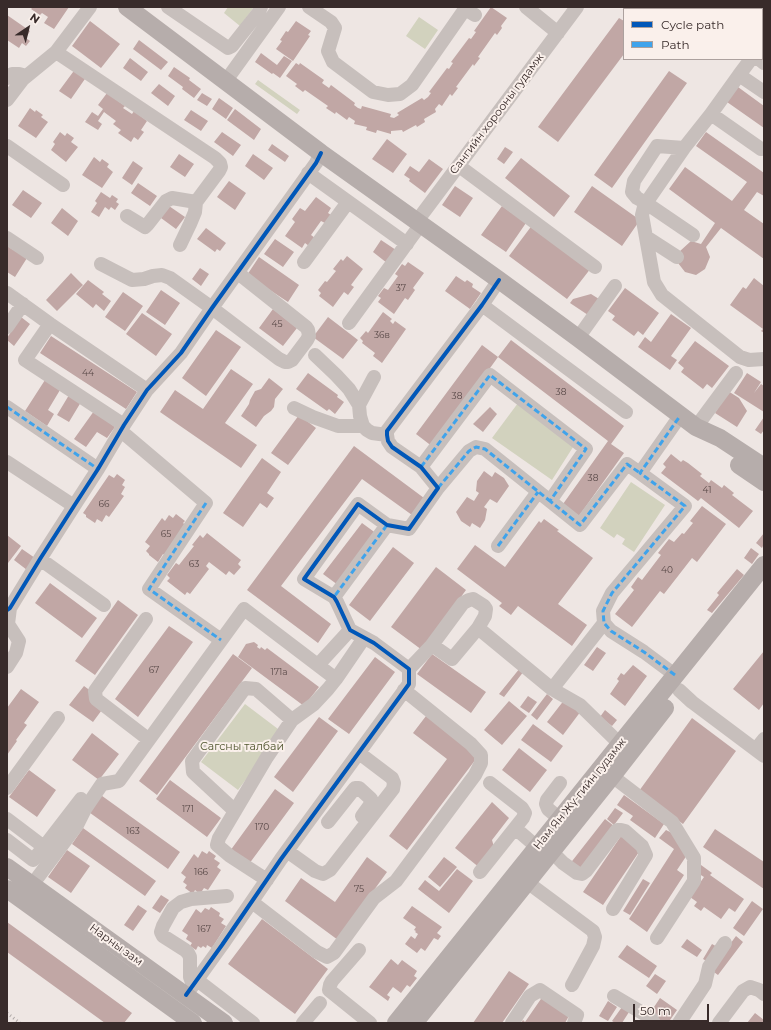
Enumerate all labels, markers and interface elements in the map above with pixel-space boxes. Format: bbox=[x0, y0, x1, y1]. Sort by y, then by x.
north arrow bbox=[8, 8, 48, 48]
legend bbox=[623, 8, 763, 60]
text: N bbox=[27, 10, 43, 26]
text: Cycle path bbox=[661, 17, 724, 32]
text: Path bbox=[661, 37, 690, 52]
street label: Сангийн хорооны гудамж bbox=[447, 51, 547, 177]
house number: 37 bbox=[396, 283, 406, 293]
house number: 45 bbox=[271, 319, 283, 329]
house number: 36в bbox=[374, 330, 390, 340]
house number: 44 bbox=[82, 368, 94, 378]
house number: 38 bbox=[556, 387, 566, 397]
house number: 38 bbox=[452, 391, 462, 401]
house number: 38 bbox=[588, 473, 598, 483]
house number: 41 bbox=[703, 485, 711, 495]
house number: 66 bbox=[99, 499, 109, 509]
house number: 65 bbox=[161, 529, 171, 539]
house number: 63 bbox=[189, 559, 199, 569]
house number: 40 bbox=[661, 565, 673, 575]
house number: 67 bbox=[149, 665, 159, 675]
house number: 171а bbox=[270, 667, 288, 677]
street label: Нам Ян Жү-гийн гудамж bbox=[531, 736, 629, 852]
park label: Сагсны талбай bbox=[200, 740, 284, 754]
house number: 171 bbox=[182, 804, 194, 814]
house number: 170 bbox=[255, 822, 269, 832]
house number: 163 bbox=[126, 826, 140, 836]
house number: 166 bbox=[194, 867, 208, 877]
house number: 75 bbox=[354, 884, 364, 894]
street label: Нарны зам bbox=[87, 921, 145, 969]
house number: 167 bbox=[197, 924, 211, 934]
scale bar bbox=[635, 996, 711, 1022]
text: 50 m bbox=[640, 1003, 671, 1018]

